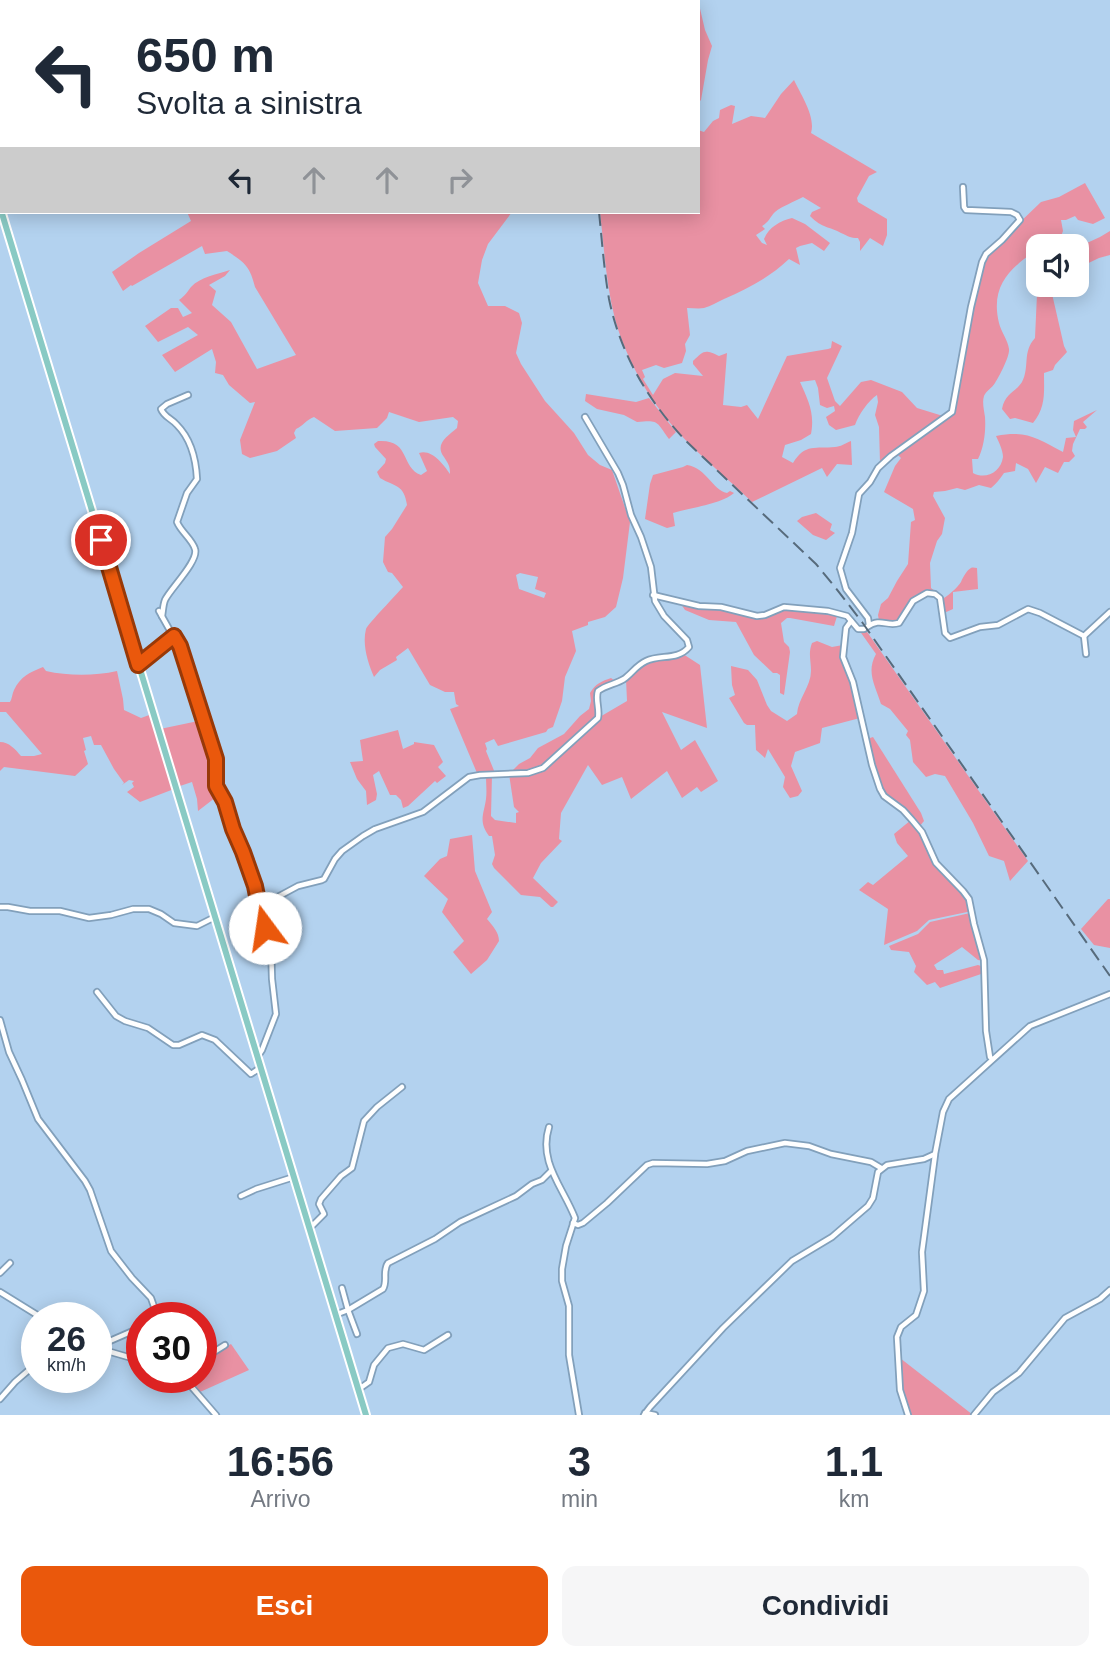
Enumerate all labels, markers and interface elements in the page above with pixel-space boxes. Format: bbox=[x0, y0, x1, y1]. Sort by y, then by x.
icon: left bbox=[21, 28, 112, 119]
text: 650 m bbox=[136, 28, 275, 82]
text: Svolta a sinistra bbox=[136, 85, 362, 121]
icon: left bbox=[222, 161, 260, 199]
icon: ahead bbox=[295, 161, 333, 199]
icon: ahead bbox=[368, 161, 406, 199]
icon: right bbox=[441, 161, 479, 199]
map controls bbox=[1026, 234, 1089, 297]
button: sound bbox=[1026, 234, 1089, 297]
pin bbox=[71, 510, 131, 570]
icon: arrive bbox=[82, 521, 120, 559]
position arrow bbox=[228, 891, 302, 965]
speed limit sign: 30 bbox=[126, 1302, 217, 1393]
text: 26 bbox=[47, 1319, 86, 1358]
text: km/h bbox=[47, 1355, 86, 1375]
text: 16:56 bbox=[227, 1438, 334, 1485]
text: 3 bbox=[568, 1438, 591, 1485]
text: 1.1 bbox=[825, 1438, 883, 1485]
text: Arrivo bbox=[250, 1486, 311, 1512]
text: min bbox=[561, 1486, 598, 1512]
text: km bbox=[839, 1486, 869, 1512]
button: Esci bbox=[21, 1566, 548, 1646]
button: Condividi bbox=[562, 1566, 1089, 1646]

